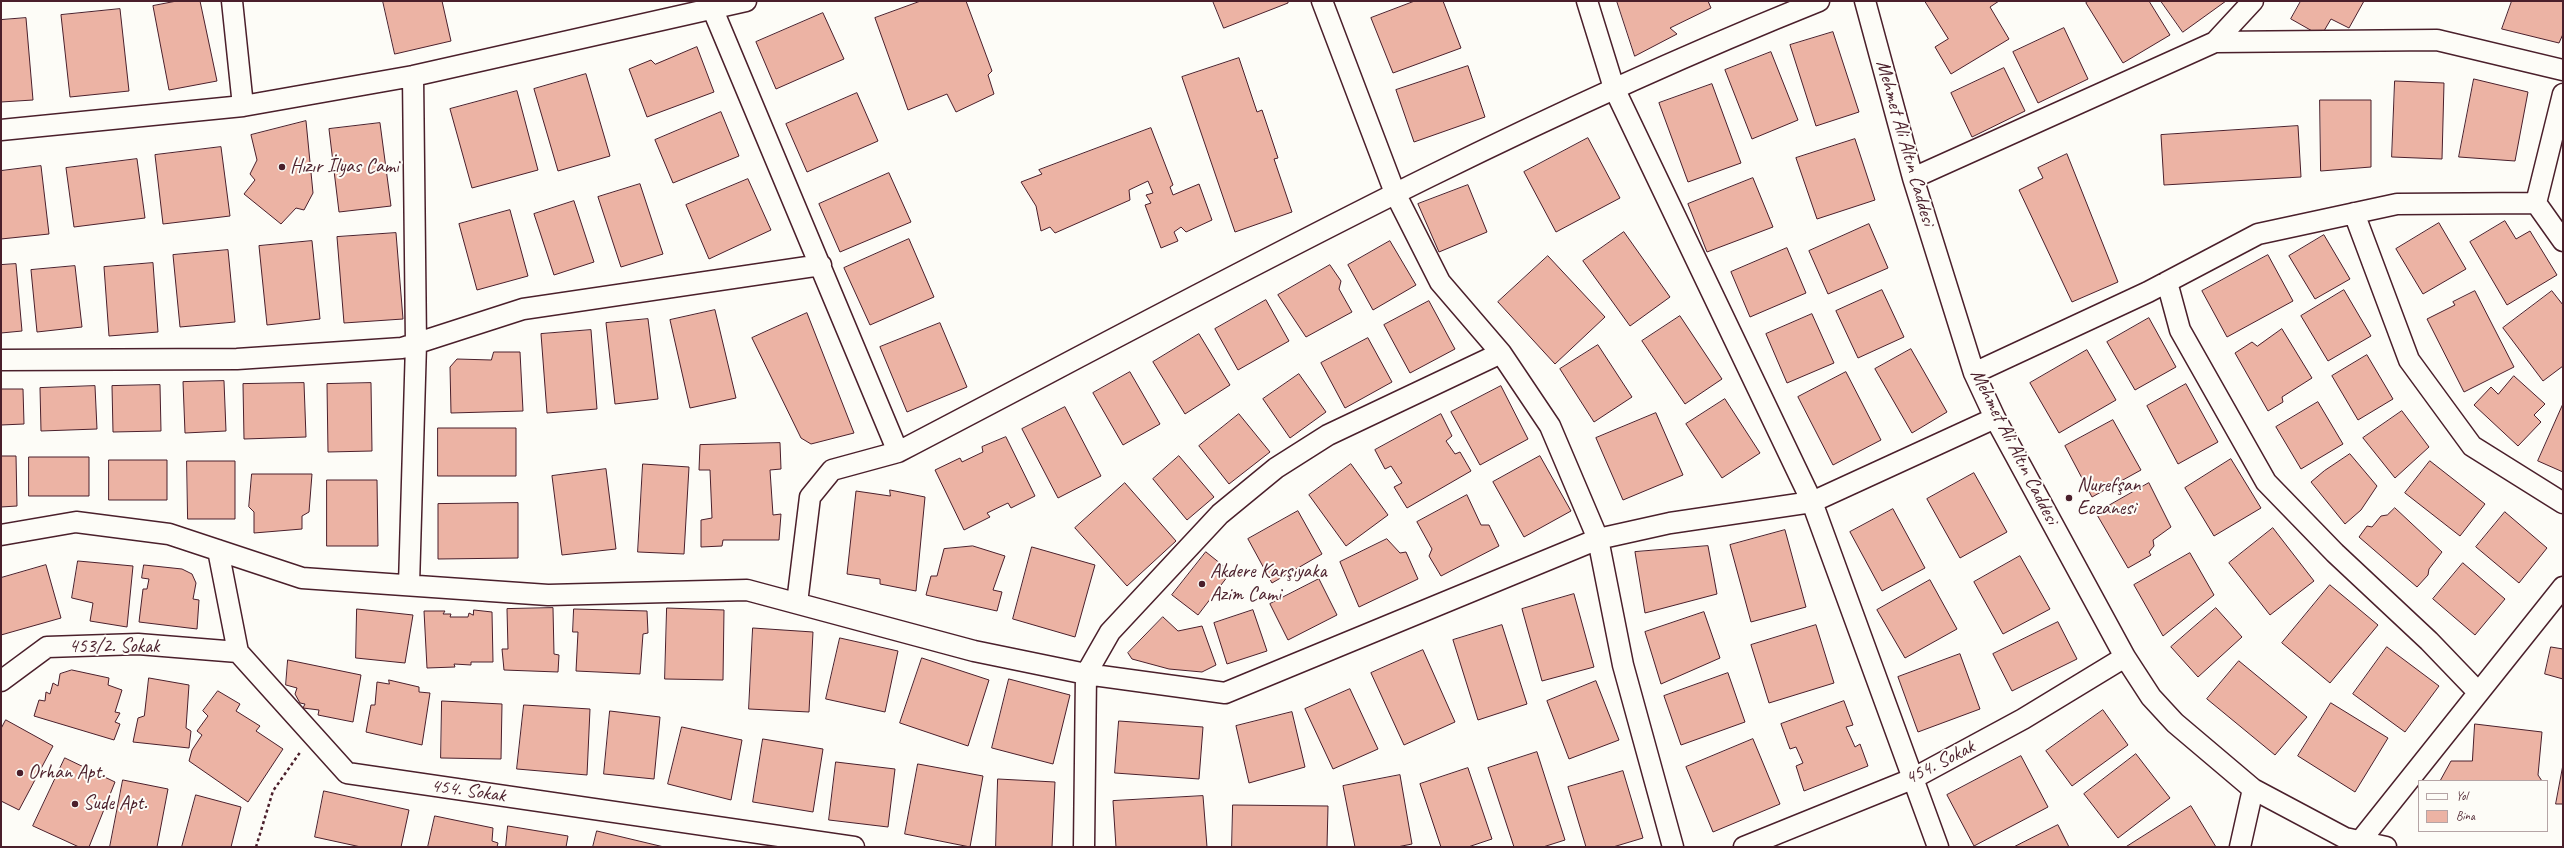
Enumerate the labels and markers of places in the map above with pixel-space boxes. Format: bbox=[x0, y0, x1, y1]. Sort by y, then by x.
place label: Hızır İlyas Cami bbox=[290, 155, 399, 179]
marker: Hızır İlyas Cami bbox=[277, 162, 287, 172]
place label: Nurefşan Eczanesi bbox=[2077, 474, 2140, 521]
marker: Nurefşan Eczanesi bbox=[2064, 493, 2074, 503]
place label: Akdere Karşıyaka Azim Cami bbox=[1210, 560, 1327, 607]
marker: Akdere Karşıyaka Azim Cami bbox=[1197, 579, 1207, 589]
place label: Orhan Apt. bbox=[28, 761, 105, 785]
marker: Orhan Apt. bbox=[15, 768, 25, 778]
place label: Sude Apt. bbox=[83, 792, 147, 816]
marker: Sude Apt. bbox=[70, 799, 80, 809]

